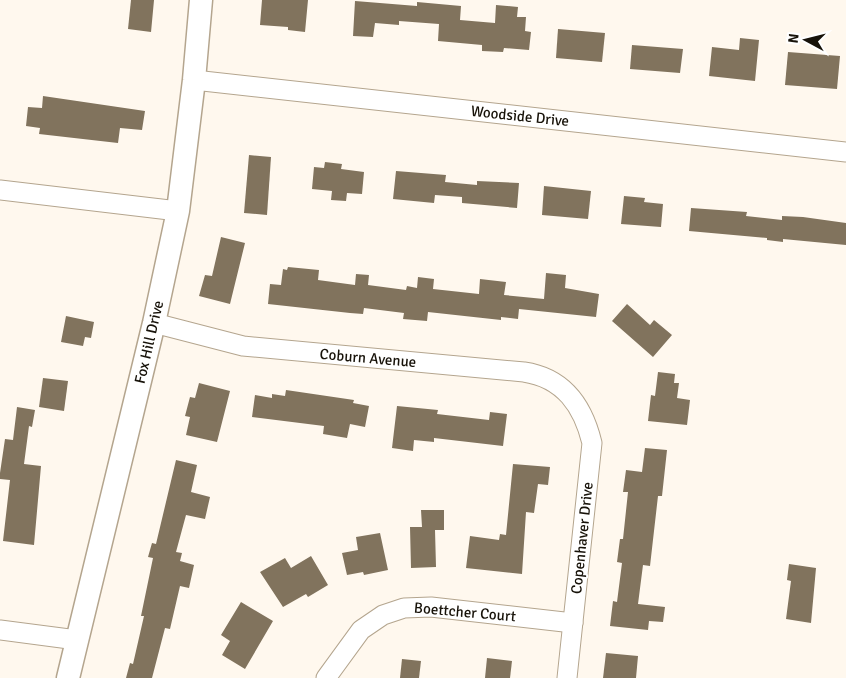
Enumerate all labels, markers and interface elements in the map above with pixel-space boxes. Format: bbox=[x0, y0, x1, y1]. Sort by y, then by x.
north arrow bbox=[781, 15, 831, 65]
text: N bbox=[785, 33, 803, 44]
street label: Woodside Drive bbox=[470, 102, 570, 130]
street label: Fox Hill Drive bbox=[131, 299, 167, 385]
street label: Coburn Avenue bbox=[319, 345, 417, 371]
street label: Copenhaver Drive bbox=[567, 481, 597, 595]
street label: Boettcher Court bbox=[413, 599, 517, 625]

